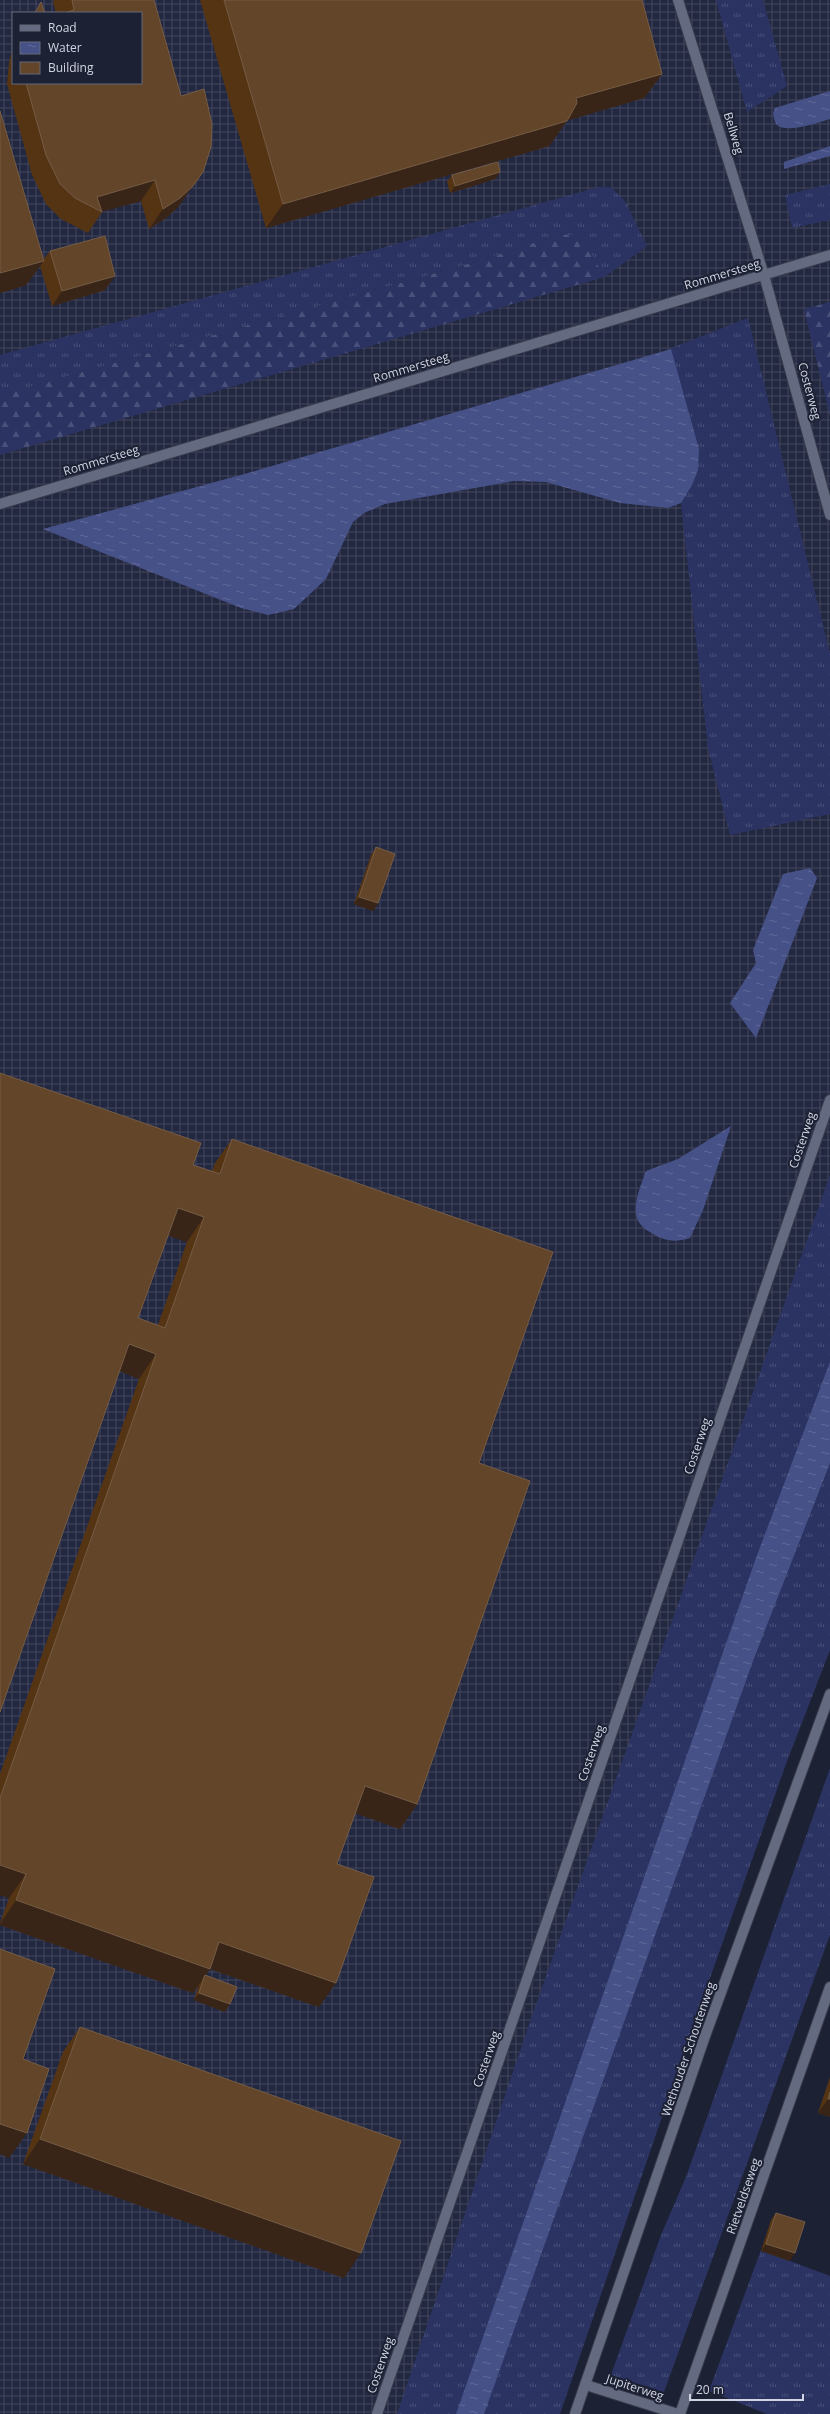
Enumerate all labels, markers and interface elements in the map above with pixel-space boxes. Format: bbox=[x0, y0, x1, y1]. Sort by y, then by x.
legend bbox=[12, 12, 142, 84]
text: Road bbox=[48, 19, 77, 36]
text: Water bbox=[48, 39, 82, 56]
text: Building bbox=[48, 59, 94, 76]
street label: Bellweg bbox=[720, 110, 749, 157]
street label: Rommersteeg bbox=[682, 254, 762, 294]
street label: Rommersteeg bbox=[371, 347, 451, 387]
street label: Costerweg bbox=[794, 360, 826, 422]
street label: Rommersteeg bbox=[61, 440, 141, 480]
street label: Costerweg bbox=[784, 1109, 820, 1171]
street label: Costerweg bbox=[679, 1415, 715, 1477]
street label: Costerweg bbox=[573, 1722, 609, 1784]
street label: Wethouder Schoutenweg bbox=[657, 1979, 719, 2119]
street label: Costerweg bbox=[468, 2028, 504, 2090]
street label: Rietveldseweg bbox=[722, 2155, 764, 2236]
street label: Costerweg bbox=[362, 2334, 398, 2396]
street label: Jupiterweg bbox=[603, 2369, 666, 2404]
scale bar bbox=[690, 2376, 803, 2402]
text: 20 m bbox=[696, 2381, 724, 2398]

